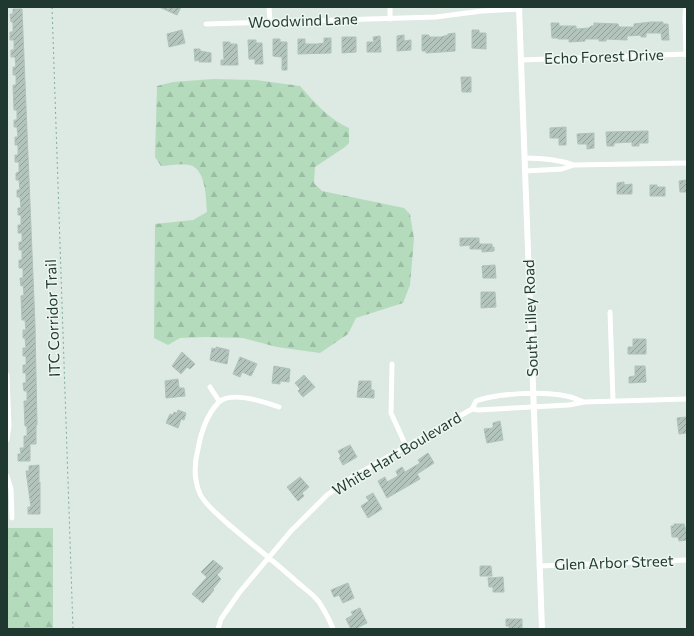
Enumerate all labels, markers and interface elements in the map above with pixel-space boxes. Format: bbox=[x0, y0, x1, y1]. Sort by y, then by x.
street label: Woodwind Lane bbox=[248, 9, 358, 31]
street label: Echo Forest Drive bbox=[544, 45, 664, 67]
street label: ITC Corridor Trail bbox=[41, 259, 63, 377]
street label: South Lilley Road bbox=[519, 259, 541, 377]
street label: White Hart Boulevard bbox=[329, 408, 464, 499]
street label: Glen Arbor Street bbox=[554, 551, 674, 573]

